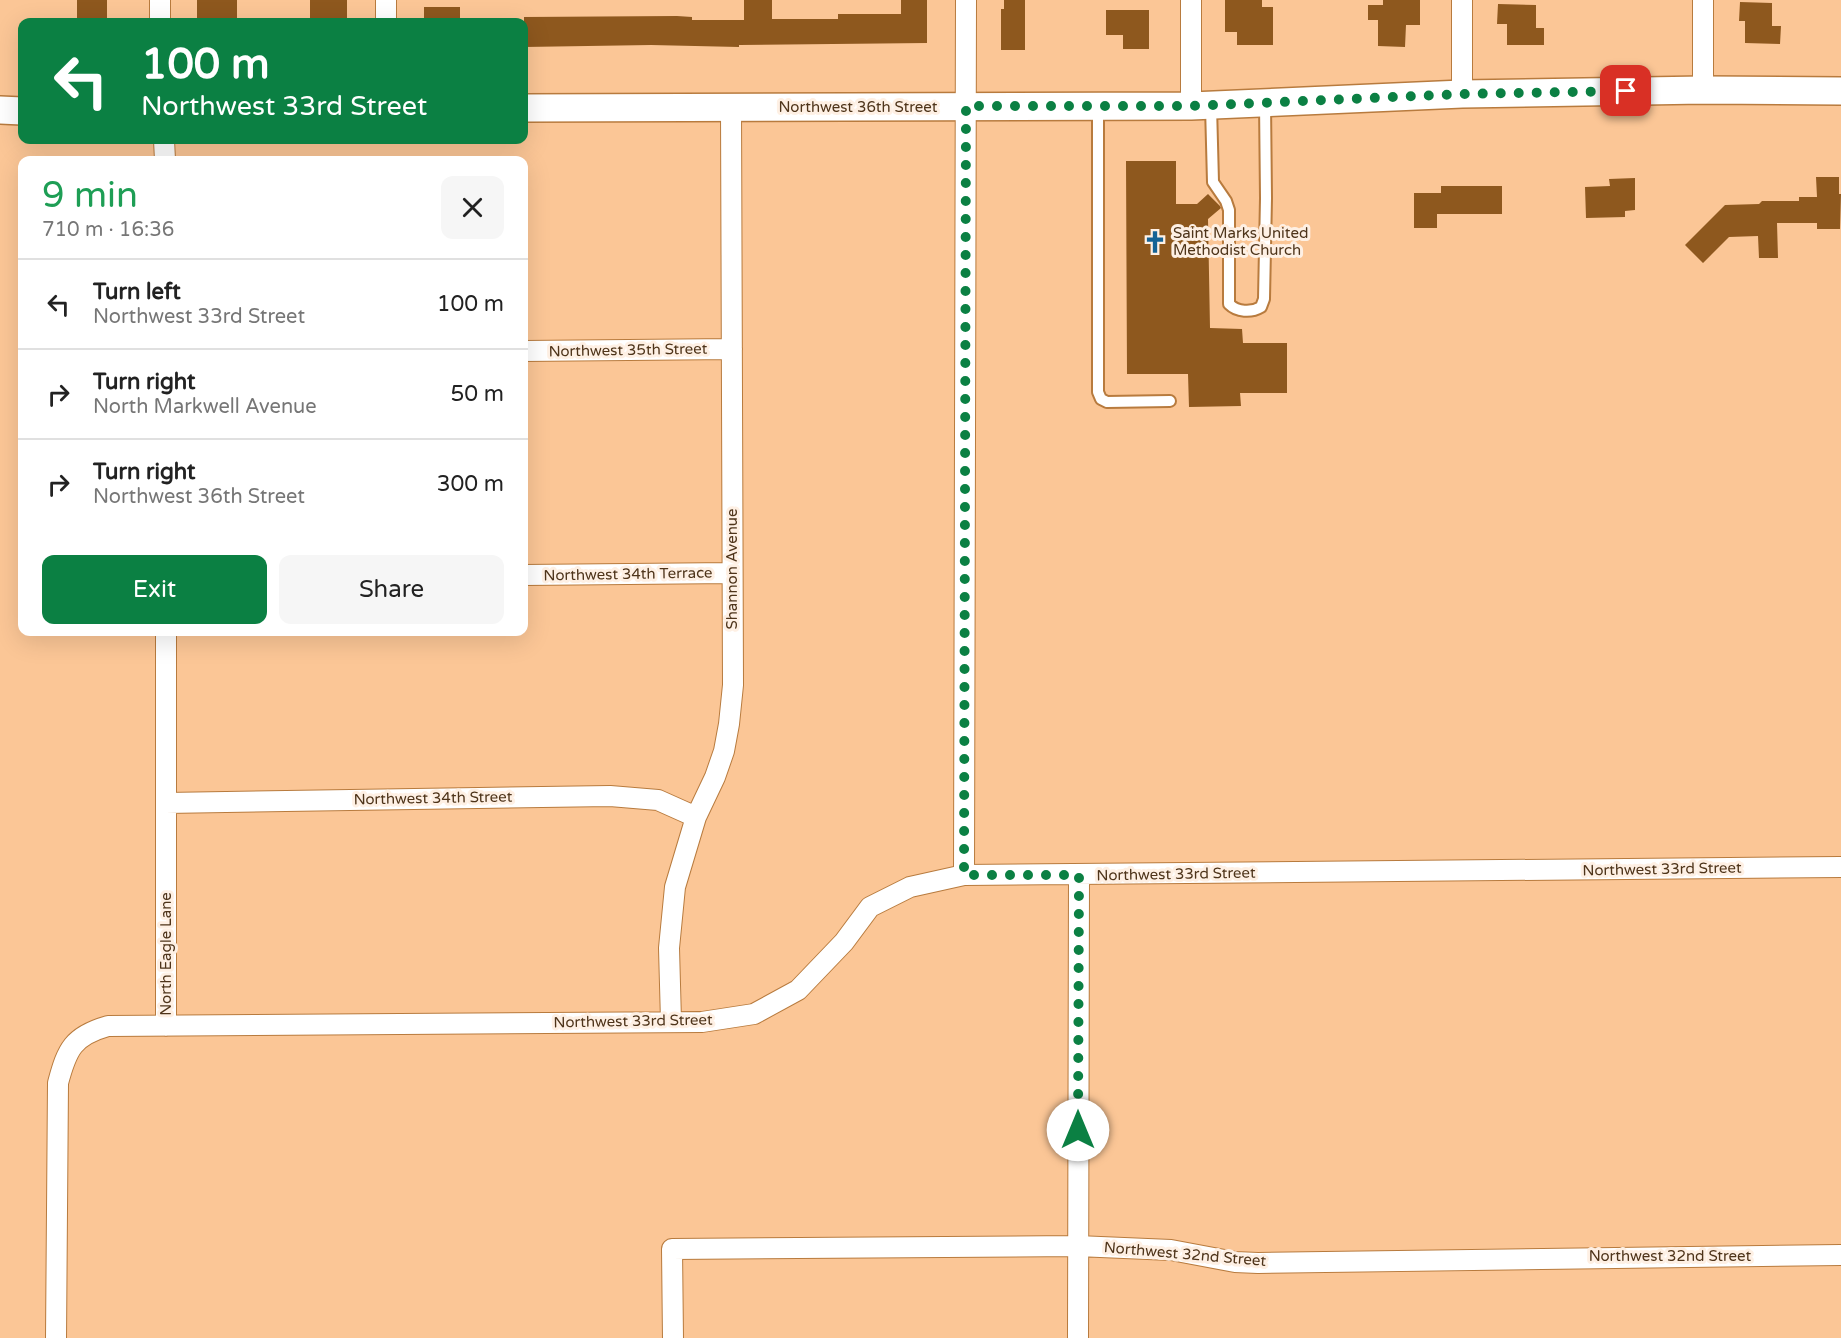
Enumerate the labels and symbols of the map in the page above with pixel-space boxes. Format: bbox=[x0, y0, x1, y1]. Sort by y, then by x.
pin bbox=[1600, 65, 1651, 116]
street label: Northwest 36th Street bbox=[779, 98, 938, 116]
place label: Saint Marks United Methodist Church bbox=[1173, 224, 1308, 259]
church icon: Saint Marks United Methodist Church bbox=[1142, 229, 1168, 255]
street label: Northwest 35th Street bbox=[548, 340, 708, 360]
street label: Shannon Avenue bbox=[723, 509, 741, 629]
street label: Northwest 34th Terrace bbox=[543, 564, 713, 584]
street label: Northwest 34th Street bbox=[353, 788, 513, 808]
street label: Northwest 33rd Street bbox=[1582, 859, 1742, 879]
street label: Northwest 33rd Street bbox=[1096, 864, 1256, 884]
street label: North Eagle Lane bbox=[157, 892, 175, 1016]
street label: Northwest 33rd Street bbox=[553, 1011, 713, 1031]
position arrow bbox=[1046, 1098, 1110, 1162]
street label: Northwest 32nd Street bbox=[1103, 1238, 1267, 1270]
street label: Northwest 32nd Street bbox=[1589, 1247, 1752, 1265]

